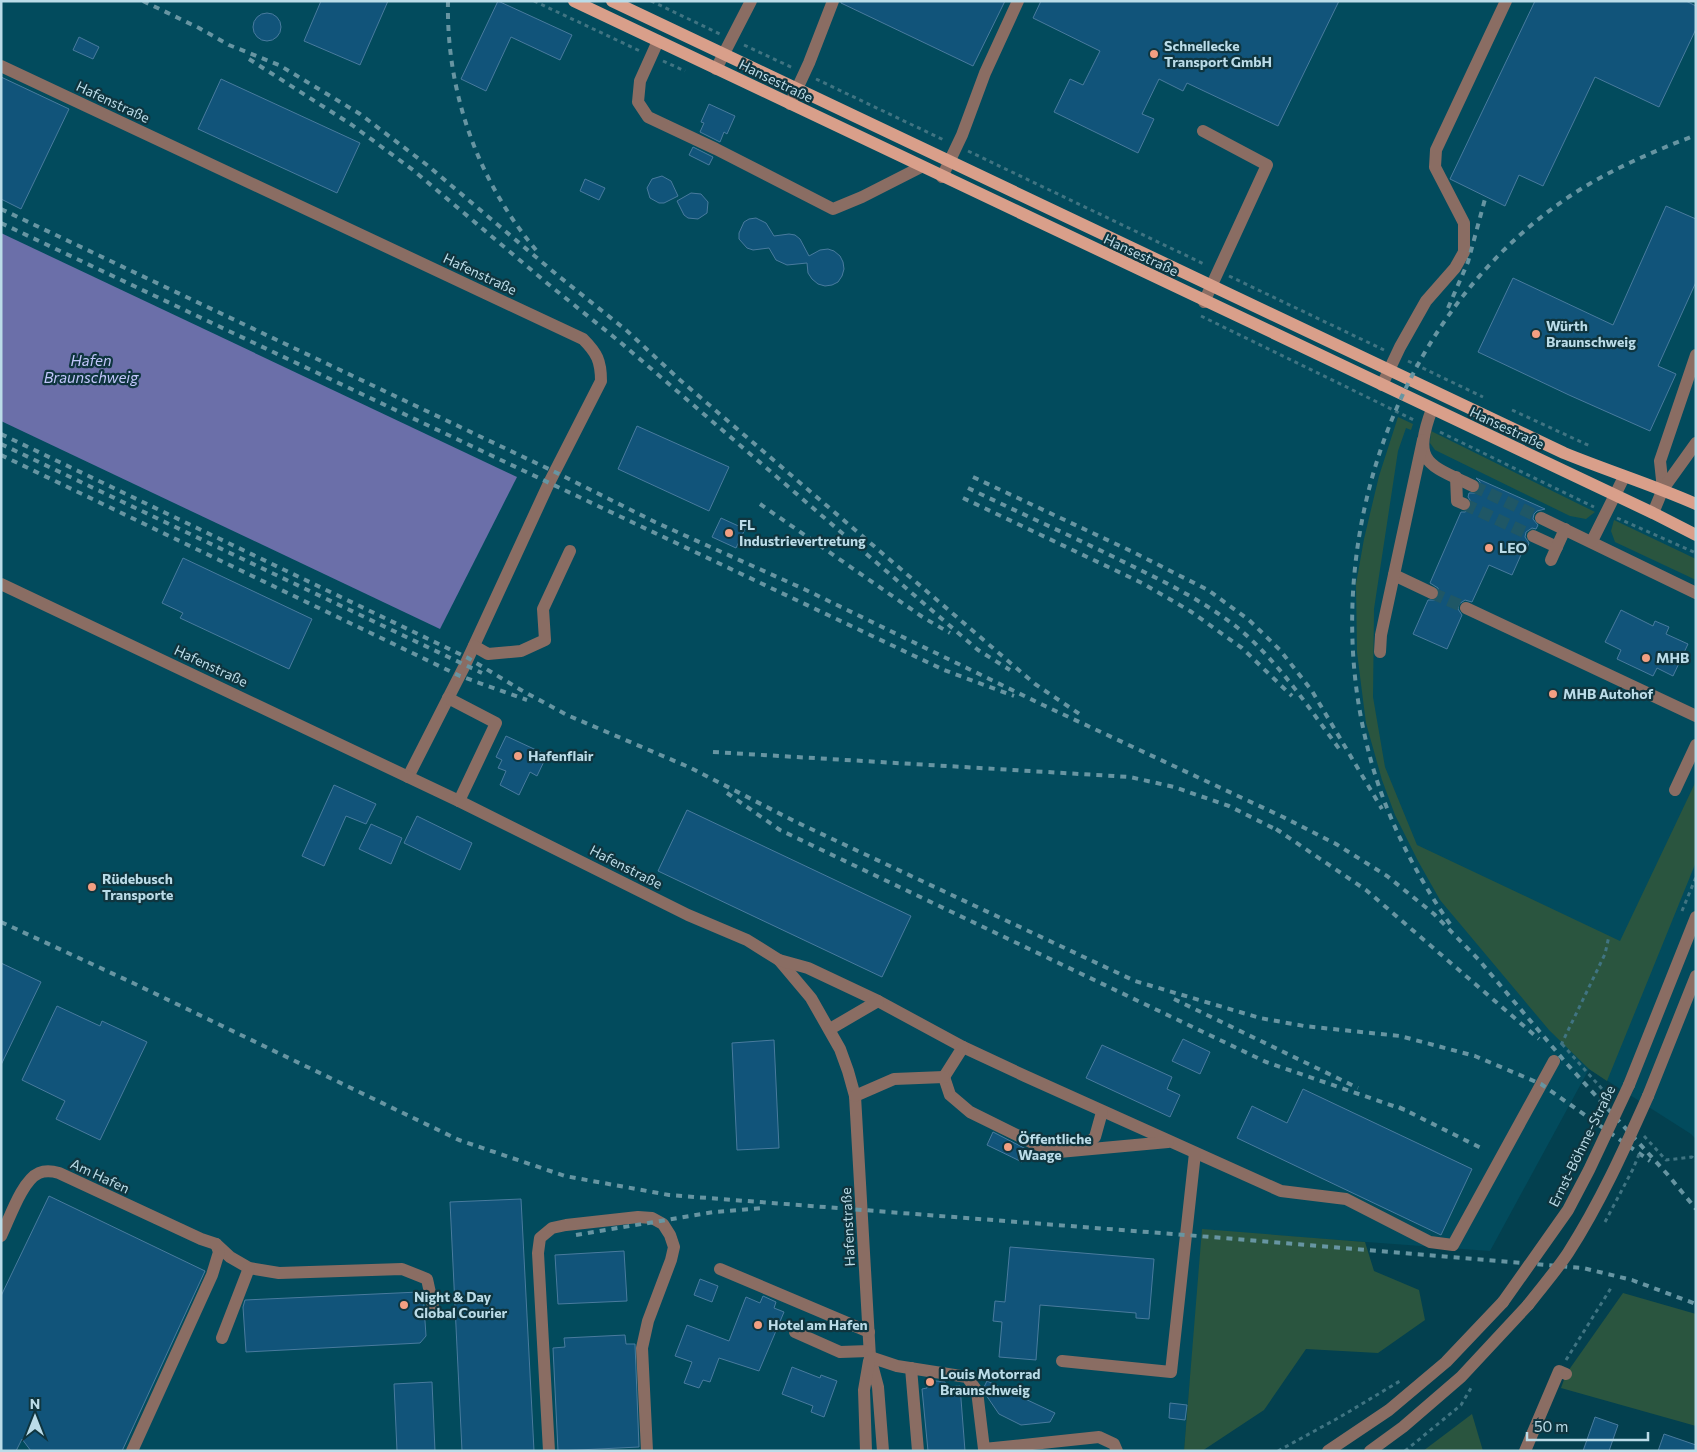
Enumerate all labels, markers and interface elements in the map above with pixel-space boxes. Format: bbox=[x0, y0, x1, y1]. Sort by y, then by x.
place label: Schnellecke Transport GmbH bbox=[1164, 37, 1272, 70]
marker: Schnellecke Transport GmbH bbox=[1148, 48, 1160, 60]
street label: Hansestraße bbox=[736, 55, 816, 106]
street label: Hafenstraße bbox=[74, 77, 153, 126]
street label: Hansestraße bbox=[1101, 230, 1181, 279]
street label: Hafenstraße bbox=[441, 249, 520, 298]
place label: Würth Braunschweig bbox=[1546, 317, 1636, 350]
marker: Würth Braunschweig bbox=[1530, 328, 1542, 340]
water label: Hafen Braunschweig bbox=[44, 351, 139, 386]
street label: Hansestraße bbox=[1467, 403, 1547, 452]
place label: FL Industrievertretung bbox=[739, 516, 866, 549]
marker: FL Industrievertretung bbox=[723, 527, 735, 539]
place label: LEO bbox=[1499, 539, 1527, 556]
marker: LEO bbox=[1483, 542, 1495, 554]
street label: Hafenstraße bbox=[172, 641, 251, 690]
place label: MHB bbox=[1656, 649, 1689, 666]
marker: MHB bbox=[1640, 652, 1652, 664]
place label: MHB Autohof bbox=[1563, 685, 1653, 702]
marker: MHB Autohof bbox=[1547, 688, 1559, 700]
place label: Hafenflair bbox=[528, 747, 594, 764]
marker: Hafenflair bbox=[512, 750, 524, 762]
street label: Hafenstraße bbox=[587, 841, 665, 892]
place label: Rüdebusch Transporte bbox=[102, 870, 173, 903]
marker: Rüdebusch Transporte bbox=[86, 881, 98, 893]
street label: Ernst-Böhme-Straße bbox=[1545, 1082, 1618, 1209]
place label: Öffentliche Waage bbox=[1018, 1130, 1092, 1163]
marker: Öffentliche Waage bbox=[1002, 1141, 1014, 1153]
street label: Am Hafen bbox=[68, 1155, 132, 1197]
street label: Hafenstraße bbox=[837, 1187, 858, 1267]
place label: Night & Day Global Courier bbox=[414, 1288, 508, 1321]
marker: Night & Day Global Courier bbox=[398, 1299, 410, 1311]
place label: Hotel am Hafen bbox=[768, 1316, 868, 1333]
marker: Hotel am Hafen bbox=[752, 1319, 764, 1331]
place label: Louis Motorrad Braunschweig bbox=[940, 1365, 1041, 1398]
marker: Louis Motorrad Braunschweig bbox=[924, 1376, 936, 1388]
north arrow bbox=[10, 1392, 60, 1442]
text: N bbox=[30, 1395, 40, 1412]
scale bar bbox=[1527, 1410, 1648, 1442]
text: 50 m bbox=[1534, 1417, 1568, 1435]

